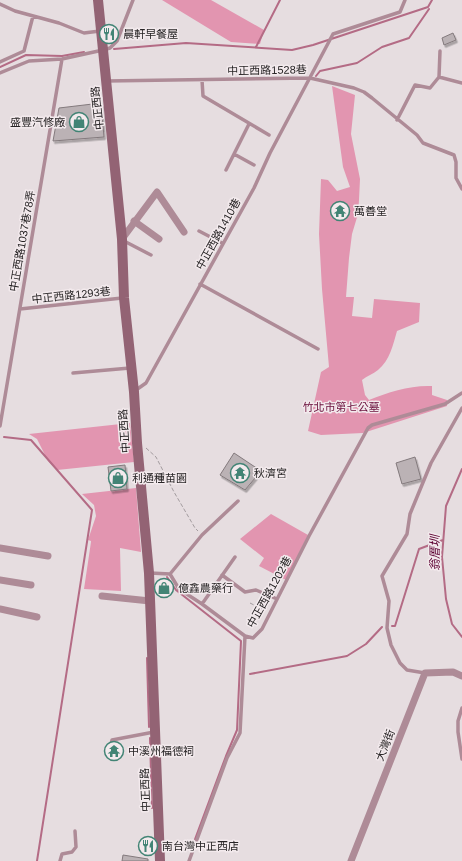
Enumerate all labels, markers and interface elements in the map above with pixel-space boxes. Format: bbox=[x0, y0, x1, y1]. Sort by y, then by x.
restaurant icon: 晨軒早餐屋 bbox=[98, 23, 120, 45]
place label: 晨軒早餐屋 bbox=[123, 28, 178, 40]
street label: 中正西路1528巷 bbox=[227, 63, 307, 77]
street label: 中正西路 bbox=[89, 85, 105, 131]
shop icon: 盛豐汽修廠 bbox=[68, 111, 90, 133]
place label: 盛豐汽修廠 bbox=[10, 116, 65, 128]
street label: 中正西路1037巷78弄 bbox=[7, 189, 37, 293]
street label: 中正西路1410巷 bbox=[193, 196, 243, 272]
temple icon: 萬善堂 bbox=[329, 200, 351, 222]
place label: 萬善堂 bbox=[354, 205, 387, 217]
street label: 中正西路1293巷 bbox=[31, 285, 111, 305]
park label: 竹北市第七公墓 bbox=[303, 401, 380, 413]
street label: 中正西路 bbox=[116, 409, 132, 453]
temple icon: 秋濟宮 bbox=[229, 462, 251, 484]
shop icon: 利通種苗園 bbox=[107, 467, 129, 489]
place label: 秋濟宮 bbox=[254, 467, 287, 479]
place label: 利通種苗園 bbox=[132, 472, 187, 484]
water label: 翁厝圳 bbox=[428, 533, 442, 571]
street label: 中正西路1202巷 bbox=[244, 554, 294, 630]
shop icon: 億鑫農藥行 bbox=[153, 577, 175, 599]
place label: 億鑫農藥行 bbox=[178, 582, 233, 594]
street label: 大灣街 bbox=[373, 727, 397, 763]
temple icon: 中溪州福德祠 bbox=[103, 740, 125, 762]
place label: 中溪州福德祠 bbox=[128, 745, 194, 757]
street label: 中正西路 bbox=[138, 768, 152, 812]
restaurant icon: 南台灣中正西店 bbox=[137, 835, 159, 857]
place label: 南台灣中正西店 bbox=[162, 840, 239, 852]

